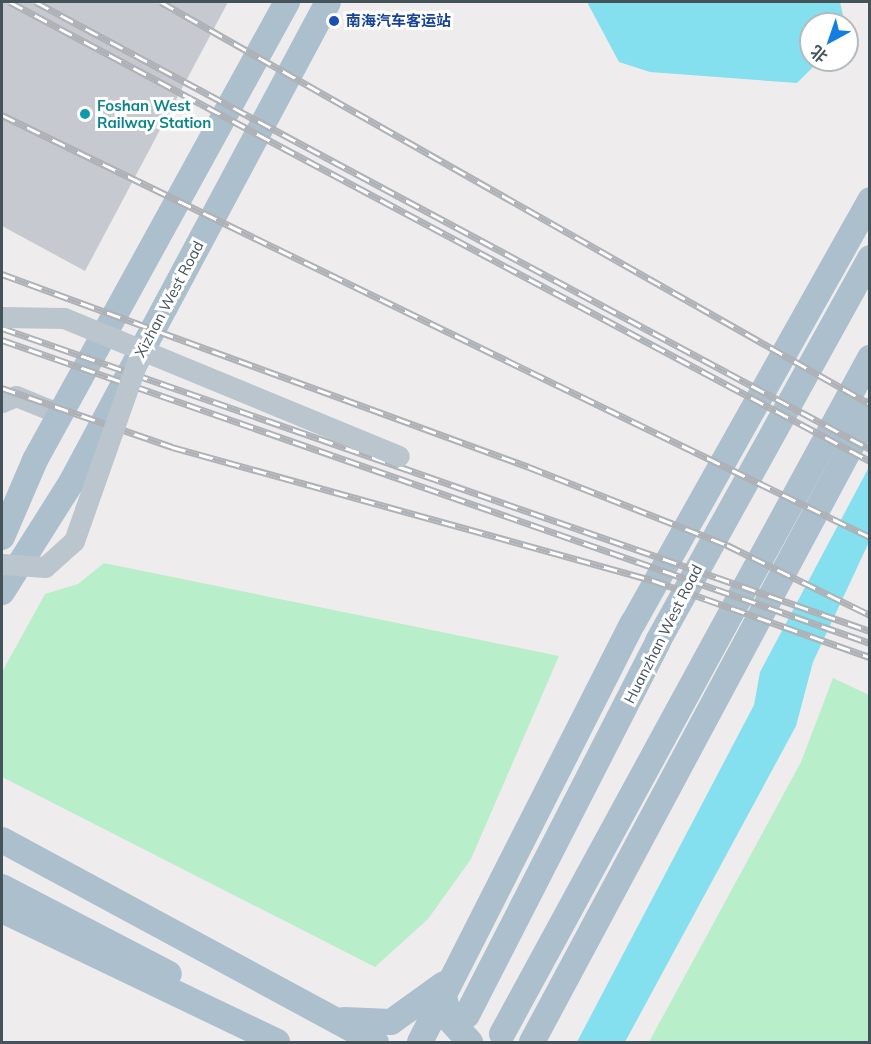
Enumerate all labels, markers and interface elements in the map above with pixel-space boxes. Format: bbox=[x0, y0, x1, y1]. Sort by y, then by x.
place label: 南海汽车客运站 bbox=[346, 12, 451, 30]
north arrow bbox=[799, 12, 859, 72]
marker: 南海汽车客运站 bbox=[327, 14, 341, 28]
text: 北 bbox=[806, 41, 831, 67]
place label: Foshan West Railway Station bbox=[97, 96, 211, 131]
marker: Foshan West Railway Station bbox=[78, 107, 92, 121]
street label: Xizhan West Road bbox=[131, 238, 207, 360]
street label: Huanzhan West Road bbox=[620, 562, 706, 706]

